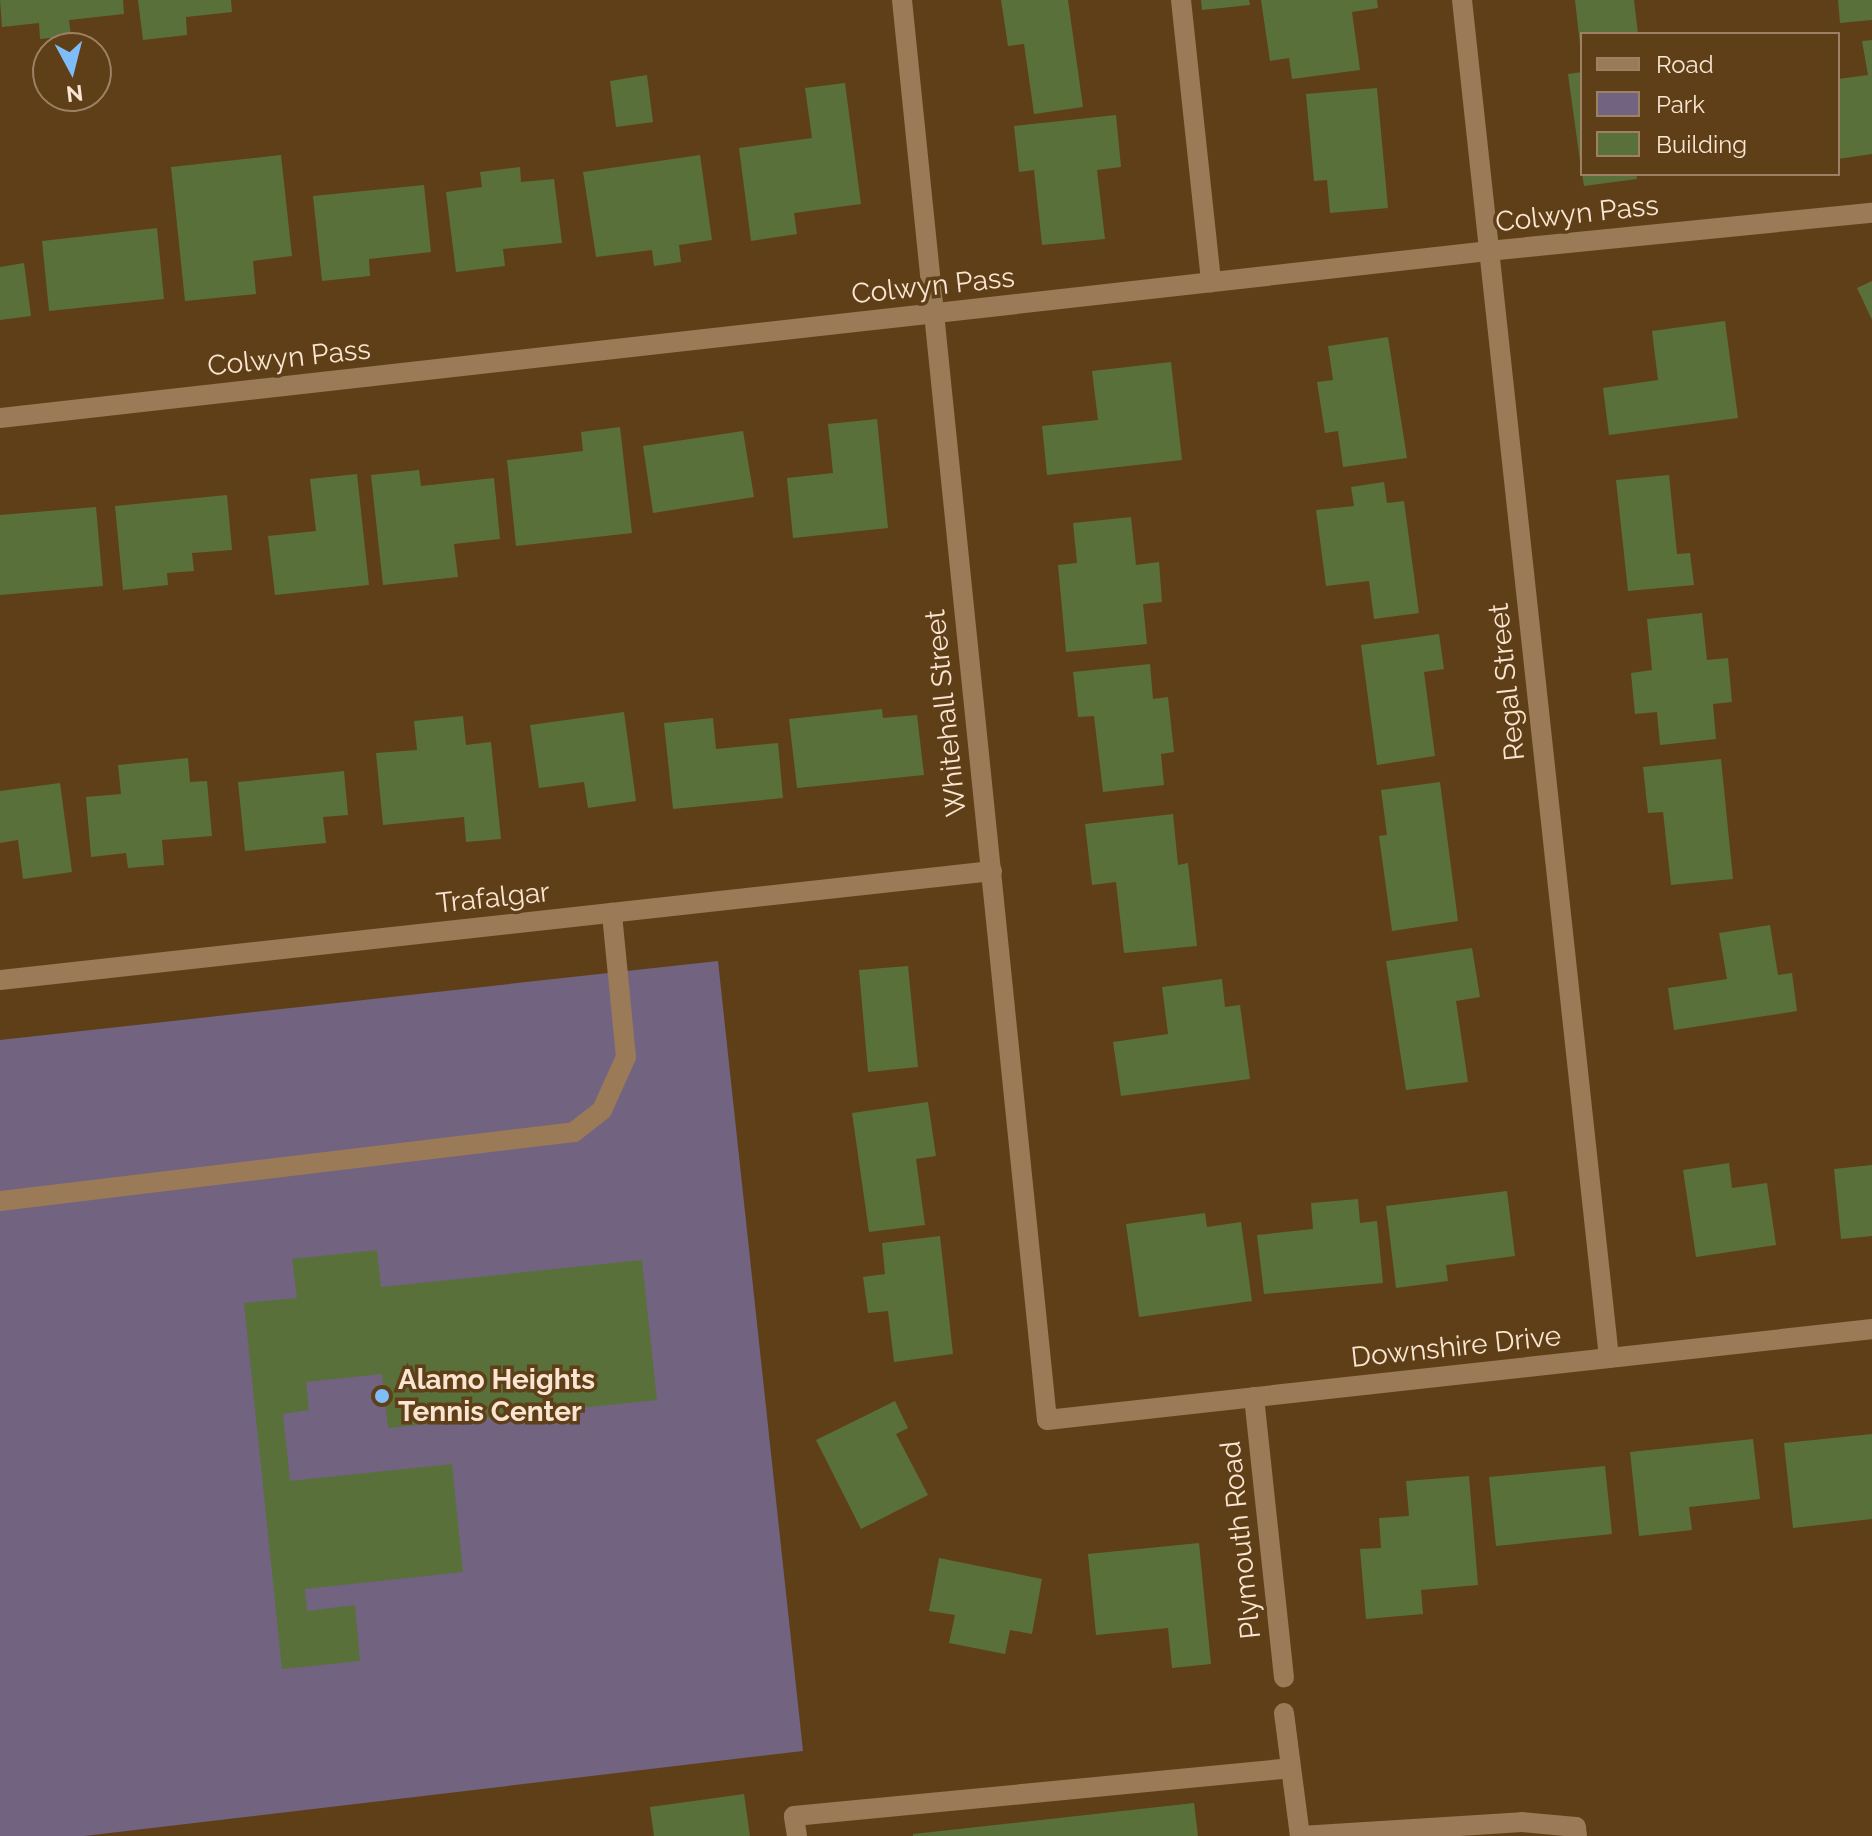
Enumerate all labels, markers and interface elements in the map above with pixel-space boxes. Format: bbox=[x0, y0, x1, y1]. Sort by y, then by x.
north arrow bbox=[32, 32, 112, 112]
legend bbox=[1580, 32, 1840, 176]
text: Road bbox=[1656, 50, 1714, 79]
text: N bbox=[65, 80, 85, 108]
text: Park bbox=[1656, 90, 1705, 119]
text: Building bbox=[1656, 130, 1747, 159]
street label: Colwyn Pass bbox=[1494, 189, 1660, 239]
street label: Colwyn Pass bbox=[850, 261, 1016, 311]
street label: Colwyn Pass bbox=[206, 333, 372, 383]
street label: Regal Street bbox=[1482, 601, 1532, 763]
street label: Whitehall Street bbox=[918, 607, 974, 819]
street label: Trafalgar bbox=[435, 875, 551, 921]
street label: Downshire Drive bbox=[1349, 1319, 1563, 1375]
place label: Alamo Heights Tennis Center bbox=[398, 1363, 595, 1429]
marker: Alamo Heights Tennis Center bbox=[373, 1387, 391, 1405]
street label: Plymouth Road bbox=[1214, 1439, 1268, 1641]

